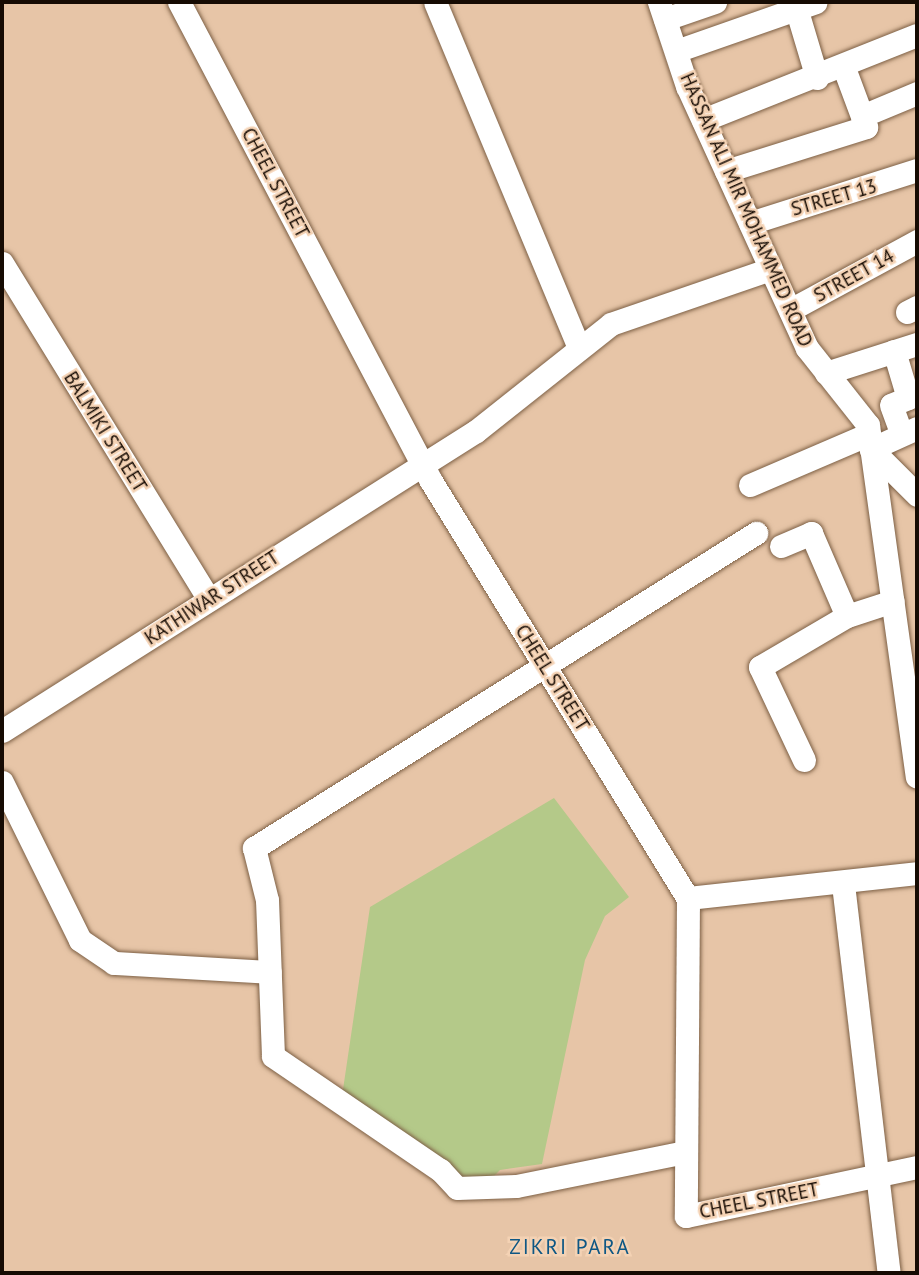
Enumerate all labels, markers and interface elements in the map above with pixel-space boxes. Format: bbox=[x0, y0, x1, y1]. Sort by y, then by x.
street label: HASSAN ALI MIR MOHAMMED ROAD bbox=[675, 69, 817, 351]
street label: CHEEL STREET bbox=[236, 124, 314, 242]
street label: STREET 13 bbox=[788, 175, 880, 221]
street label: STREET 14 bbox=[810, 245, 898, 307]
street label: BALMIKI STREET bbox=[59, 368, 151, 496]
street label: KATHIWAR STREET bbox=[141, 546, 283, 650]
street label: CHEEL STREET bbox=[510, 620, 594, 736]
street label: CHEEL STREET bbox=[697, 1178, 821, 1224]
district label: ZIKRI PARA bbox=[510, 1234, 630, 1260]

